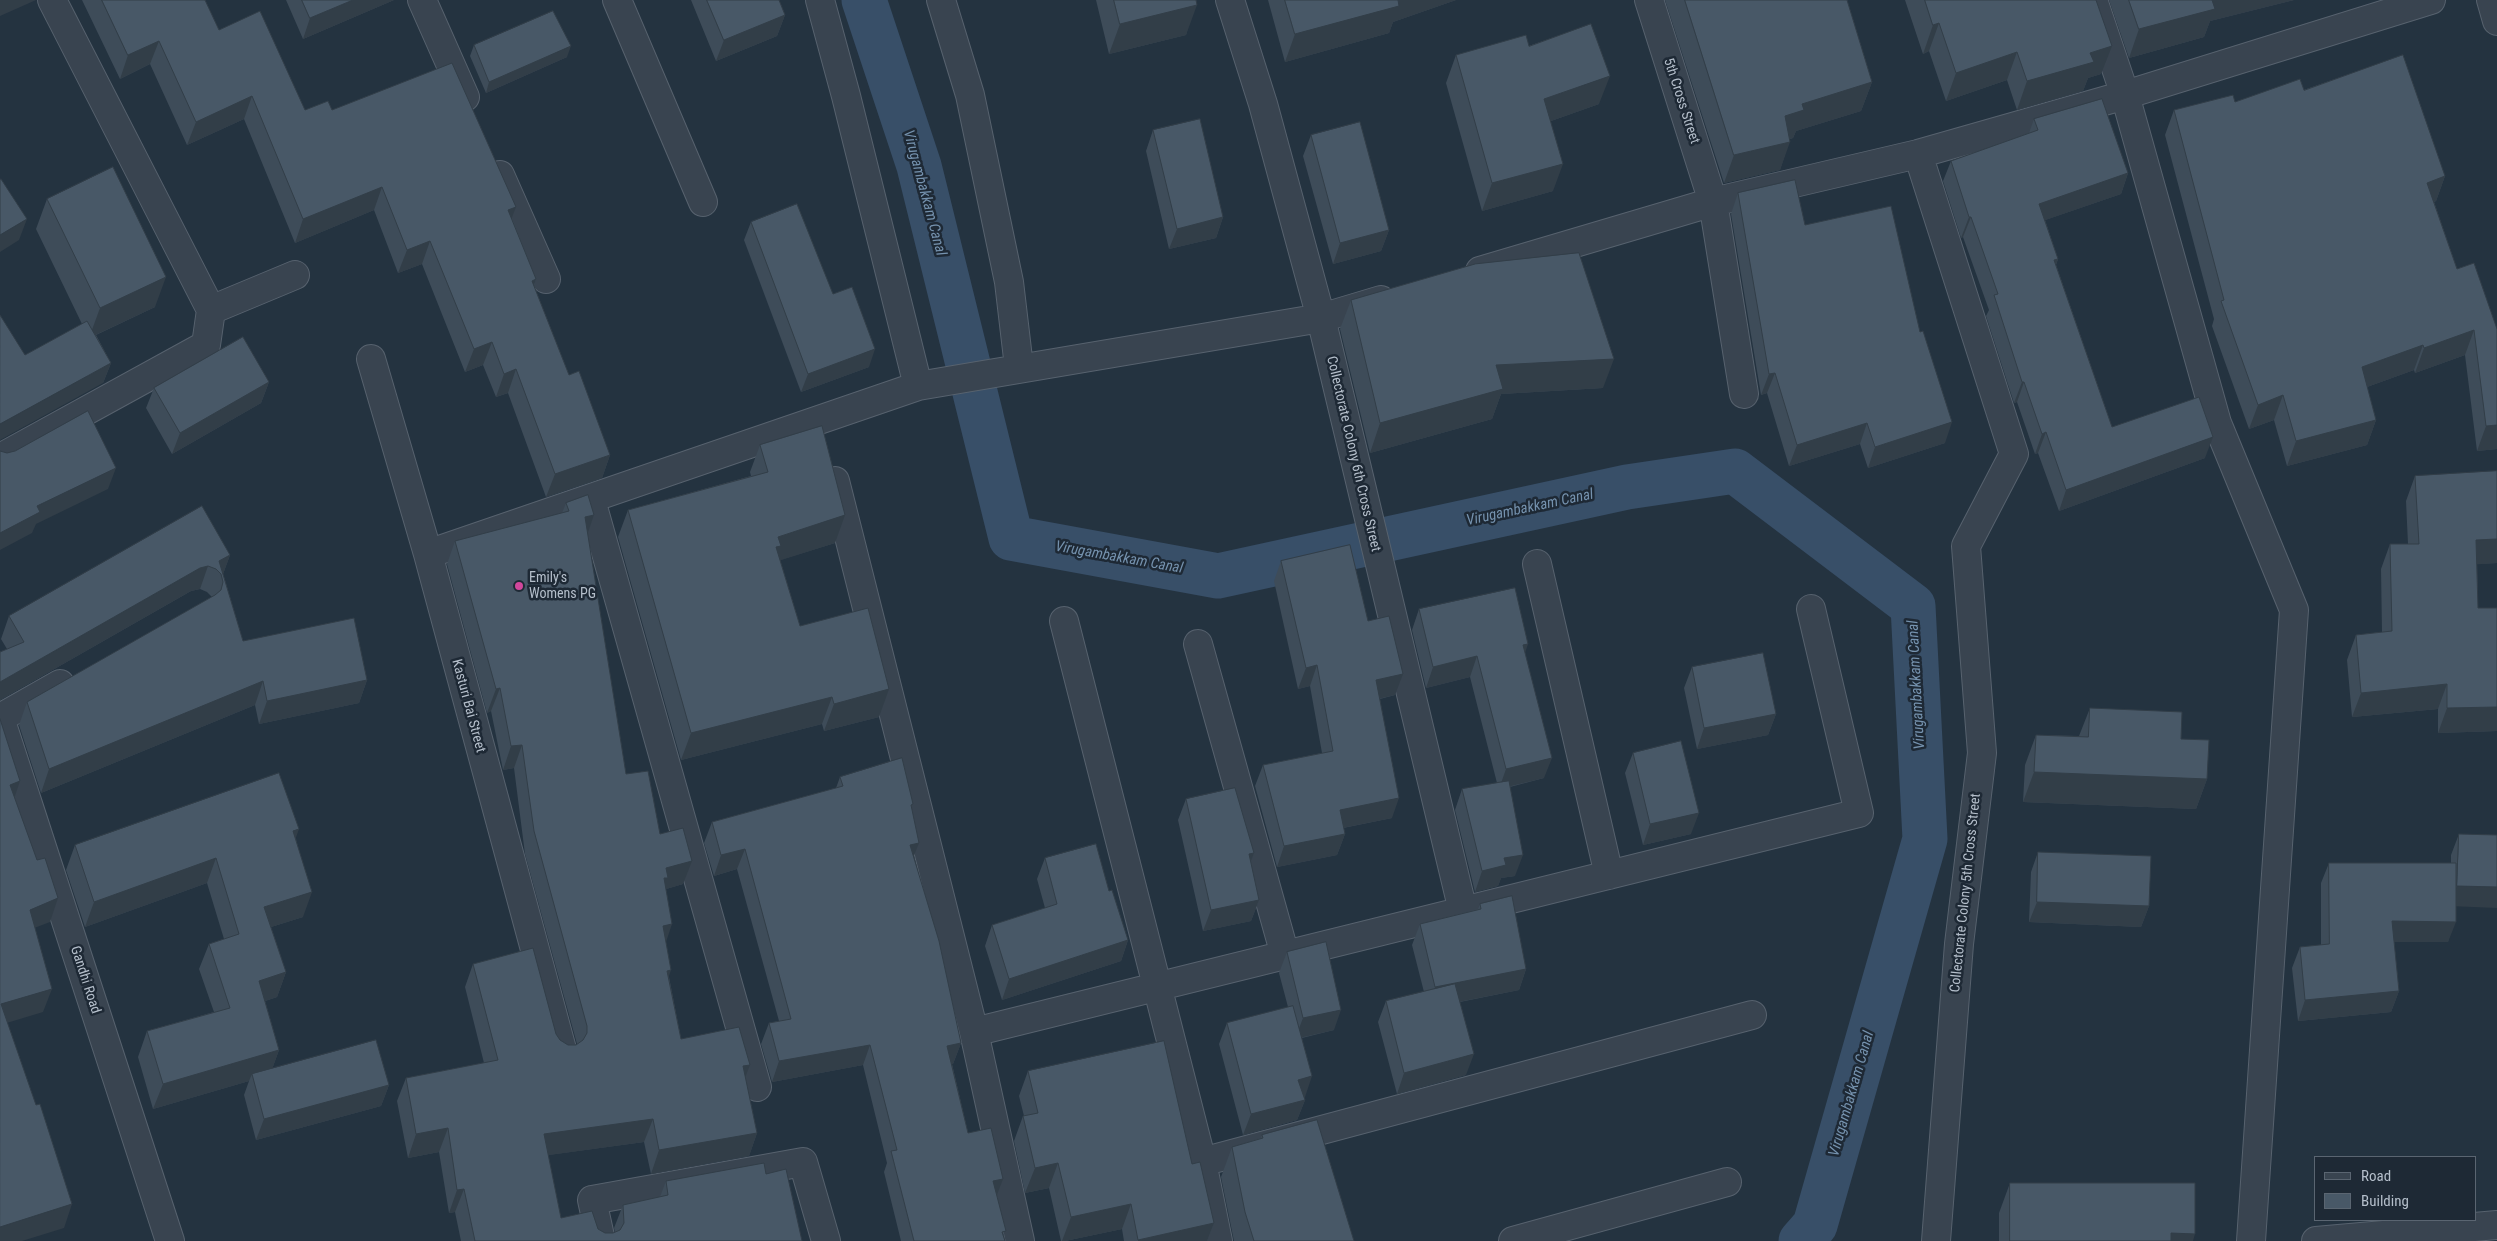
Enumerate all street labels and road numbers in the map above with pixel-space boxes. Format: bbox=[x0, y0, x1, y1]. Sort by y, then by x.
street label: 5th Cross Street bbox=[1659, 56, 1703, 146]
street label: Collectorate Colony 6th Cross Street bbox=[1322, 355, 1384, 553]
street label: Kasturi Bai Street bbox=[447, 658, 489, 754]
street label: Collectorate Colony 5th Cross Street bbox=[1947, 793, 1985, 993]
street label: Gandhi Road bbox=[66, 944, 104, 1016]

